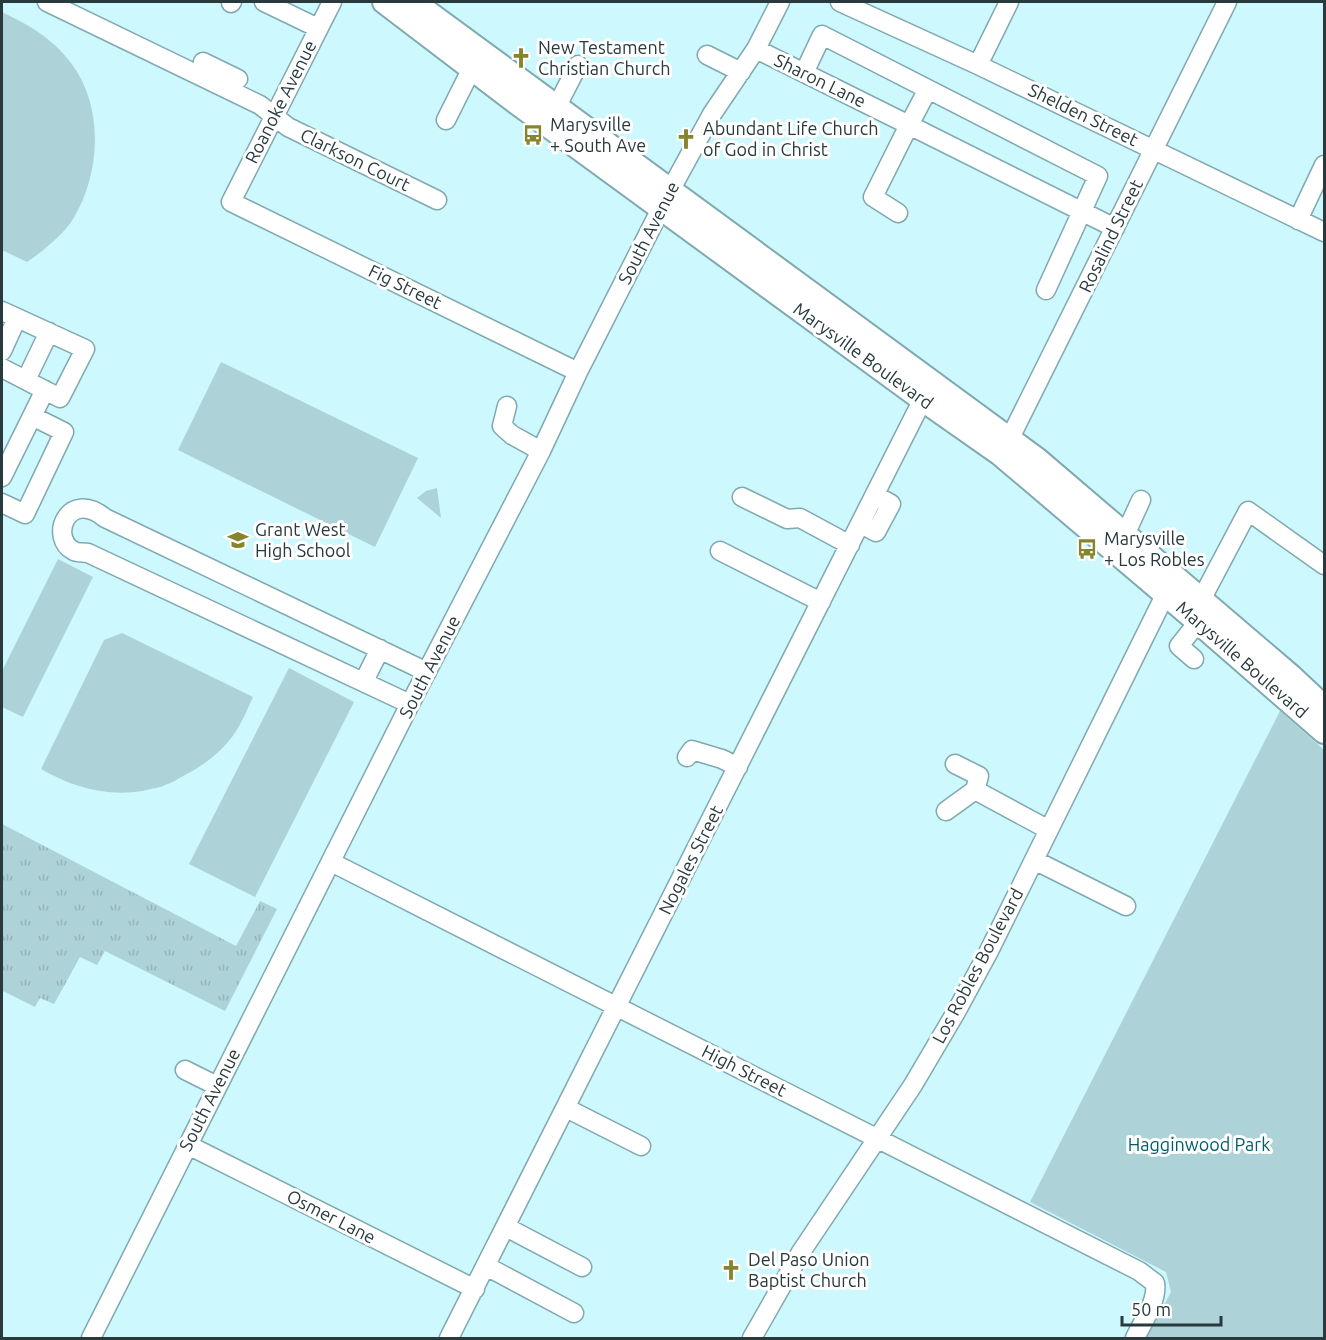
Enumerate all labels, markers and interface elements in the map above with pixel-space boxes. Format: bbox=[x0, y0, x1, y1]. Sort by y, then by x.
street label: Roanoke Avenue bbox=[240, 37, 320, 166]
place label: New Testament Christian Church bbox=[538, 37, 670, 78]
church icon: New Testament Christian Church bbox=[509, 46, 533, 70]
street label: Sharon Lane bbox=[771, 49, 869, 111]
street label: Shelden Street bbox=[1025, 79, 1142, 149]
place label: Marysville + South Ave bbox=[550, 114, 646, 155]
place label: Abundant Life Church of God in Christ bbox=[703, 118, 879, 159]
bus stop icon: Marysville + South Ave bbox=[521, 123, 545, 147]
street label: Clarkson Court bbox=[297, 124, 413, 194]
church icon: Abundant Life Church of God in Christ bbox=[674, 127, 698, 151]
street label: Rosalind Street bbox=[1074, 176, 1146, 295]
street label: South Avenue bbox=[614, 178, 683, 287]
street label: Fig Street bbox=[366, 260, 445, 312]
street label: Marysville Boulevard bbox=[790, 298, 937, 413]
place label: Grant West High School bbox=[255, 519, 351, 560]
school or university icon: Grant West High School bbox=[226, 528, 250, 552]
place label: Marysville + Los Robles bbox=[1104, 528, 1205, 569]
bus stop icon: Marysville + Los Robles bbox=[1075, 537, 1099, 561]
street label: Marysville Boulevard bbox=[1173, 597, 1312, 722]
street label: South Avenue bbox=[395, 612, 464, 721]
street label: Nogales Street bbox=[654, 802, 726, 917]
street label: Los Robles Boulevard bbox=[928, 885, 1026, 1046]
street label: High Street bbox=[699, 1040, 790, 1100]
street label: South Avenue bbox=[175, 1045, 244, 1154]
park label: Hagginwood Park bbox=[1128, 1134, 1270, 1154]
street label: Osmer Lane bbox=[284, 1185, 379, 1247]
place label: Del Paso Union Baptist Church bbox=[748, 1249, 870, 1290]
church icon: Del Paso Union Baptist Church bbox=[719, 1258, 743, 1282]
scale bar bbox=[1122, 1289, 1221, 1327]
text: 50 m bbox=[1131, 1299, 1171, 1319]

